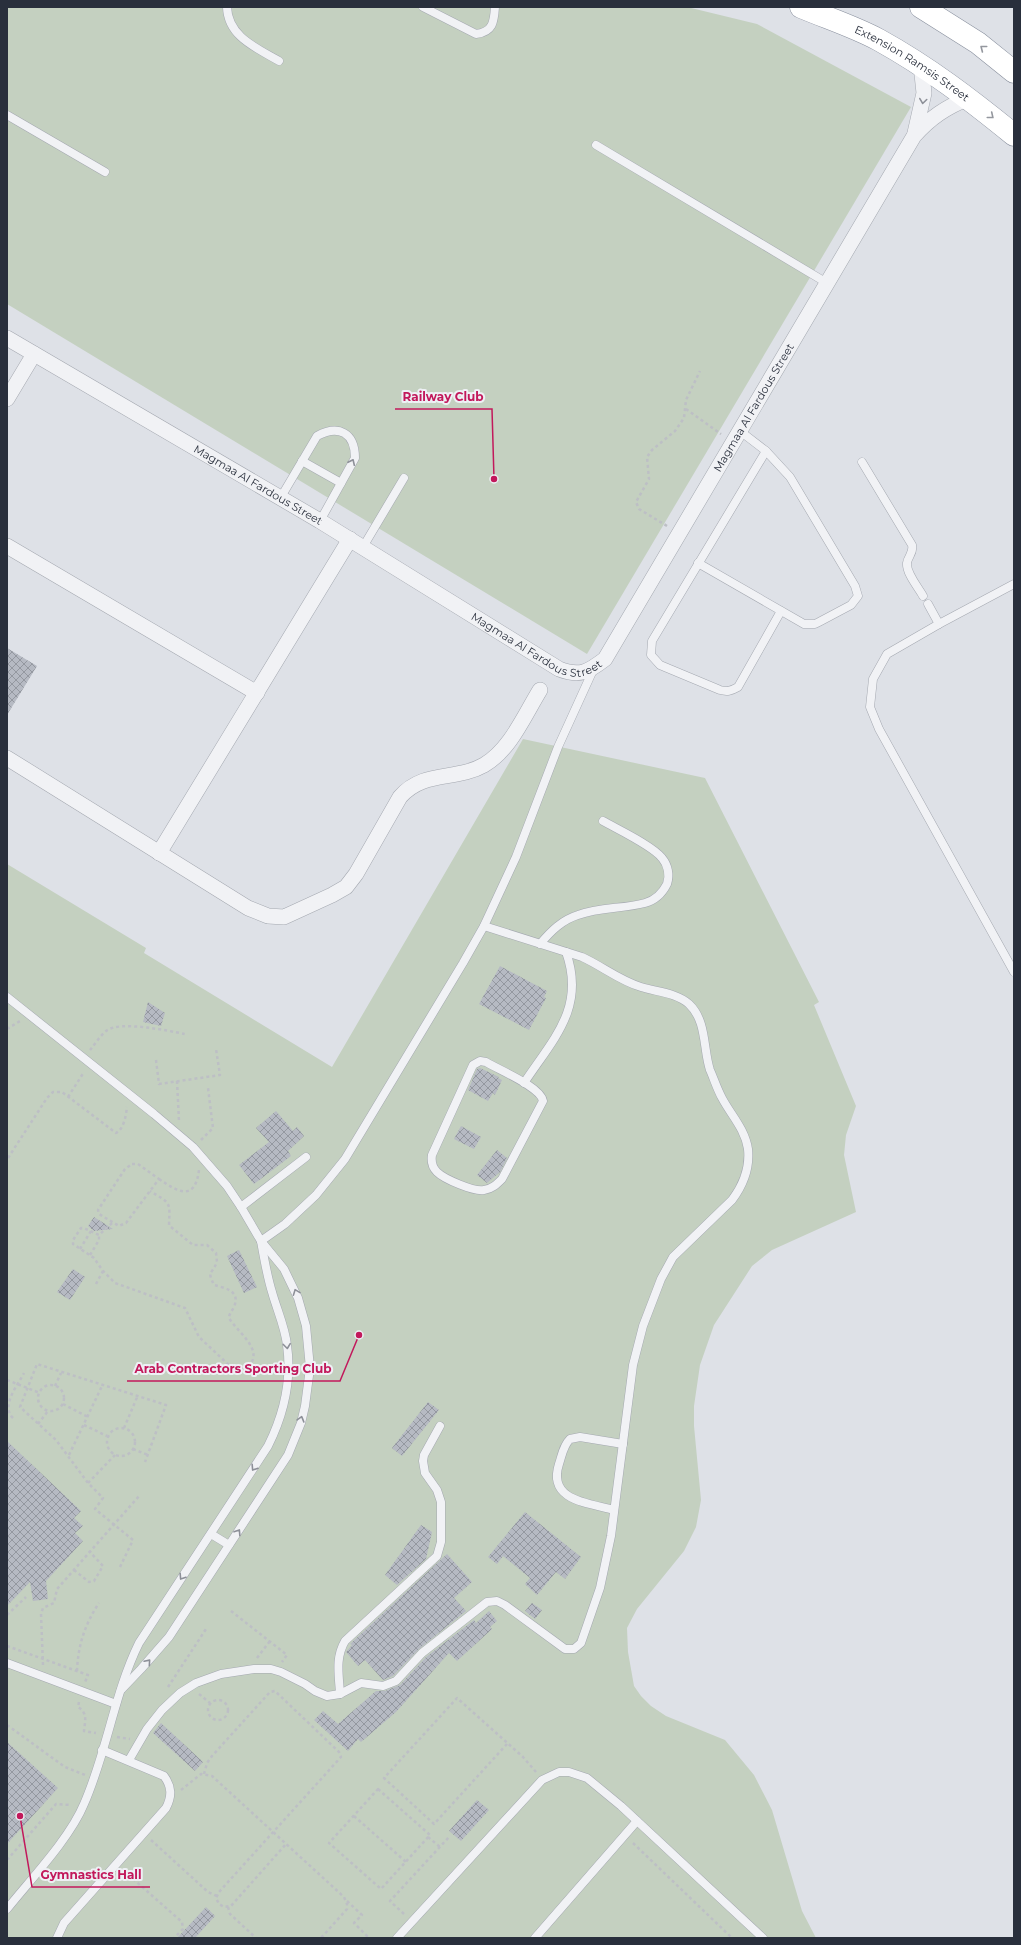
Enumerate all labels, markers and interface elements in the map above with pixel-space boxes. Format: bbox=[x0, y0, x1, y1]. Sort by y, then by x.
street label: Extension Ramsis Street bbox=[853, 22, 973, 105]
one-way arrow bbox=[981, 46, 988, 53]
one-way arrow bbox=[919, 98, 928, 104]
one-way arrow bbox=[987, 112, 994, 119]
street label: Magmaa Al Fardous Street bbox=[710, 340, 797, 474]
callout: Railway Club bbox=[395, 385, 492, 409]
text: Railway Club bbox=[402, 389, 484, 404]
street label: Magmaa Al Fardous Street bbox=[191, 442, 326, 528]
one-way arrow bbox=[347, 459, 355, 466]
street label: Magmaa Al Fardous Street bbox=[469, 609, 605, 680]
one-way arrow bbox=[292, 1289, 300, 1296]
one-way arrow bbox=[282, 1343, 291, 1349]
callout: Arab Contractors Sporting Club bbox=[127, 1357, 340, 1381]
text: Arab Contractors Sporting Club bbox=[134, 1361, 331, 1376]
one-way arrow bbox=[297, 1416, 305, 1423]
one-way arrow bbox=[252, 1464, 259, 1471]
one-way arrow bbox=[233, 1529, 241, 1536]
one-way arrow bbox=[180, 1573, 187, 1580]
one-way arrow bbox=[143, 1659, 150, 1666]
callout: Gymnastics Hall bbox=[32, 1863, 150, 1887]
text: Gymnastics Hall bbox=[40, 1867, 142, 1882]

